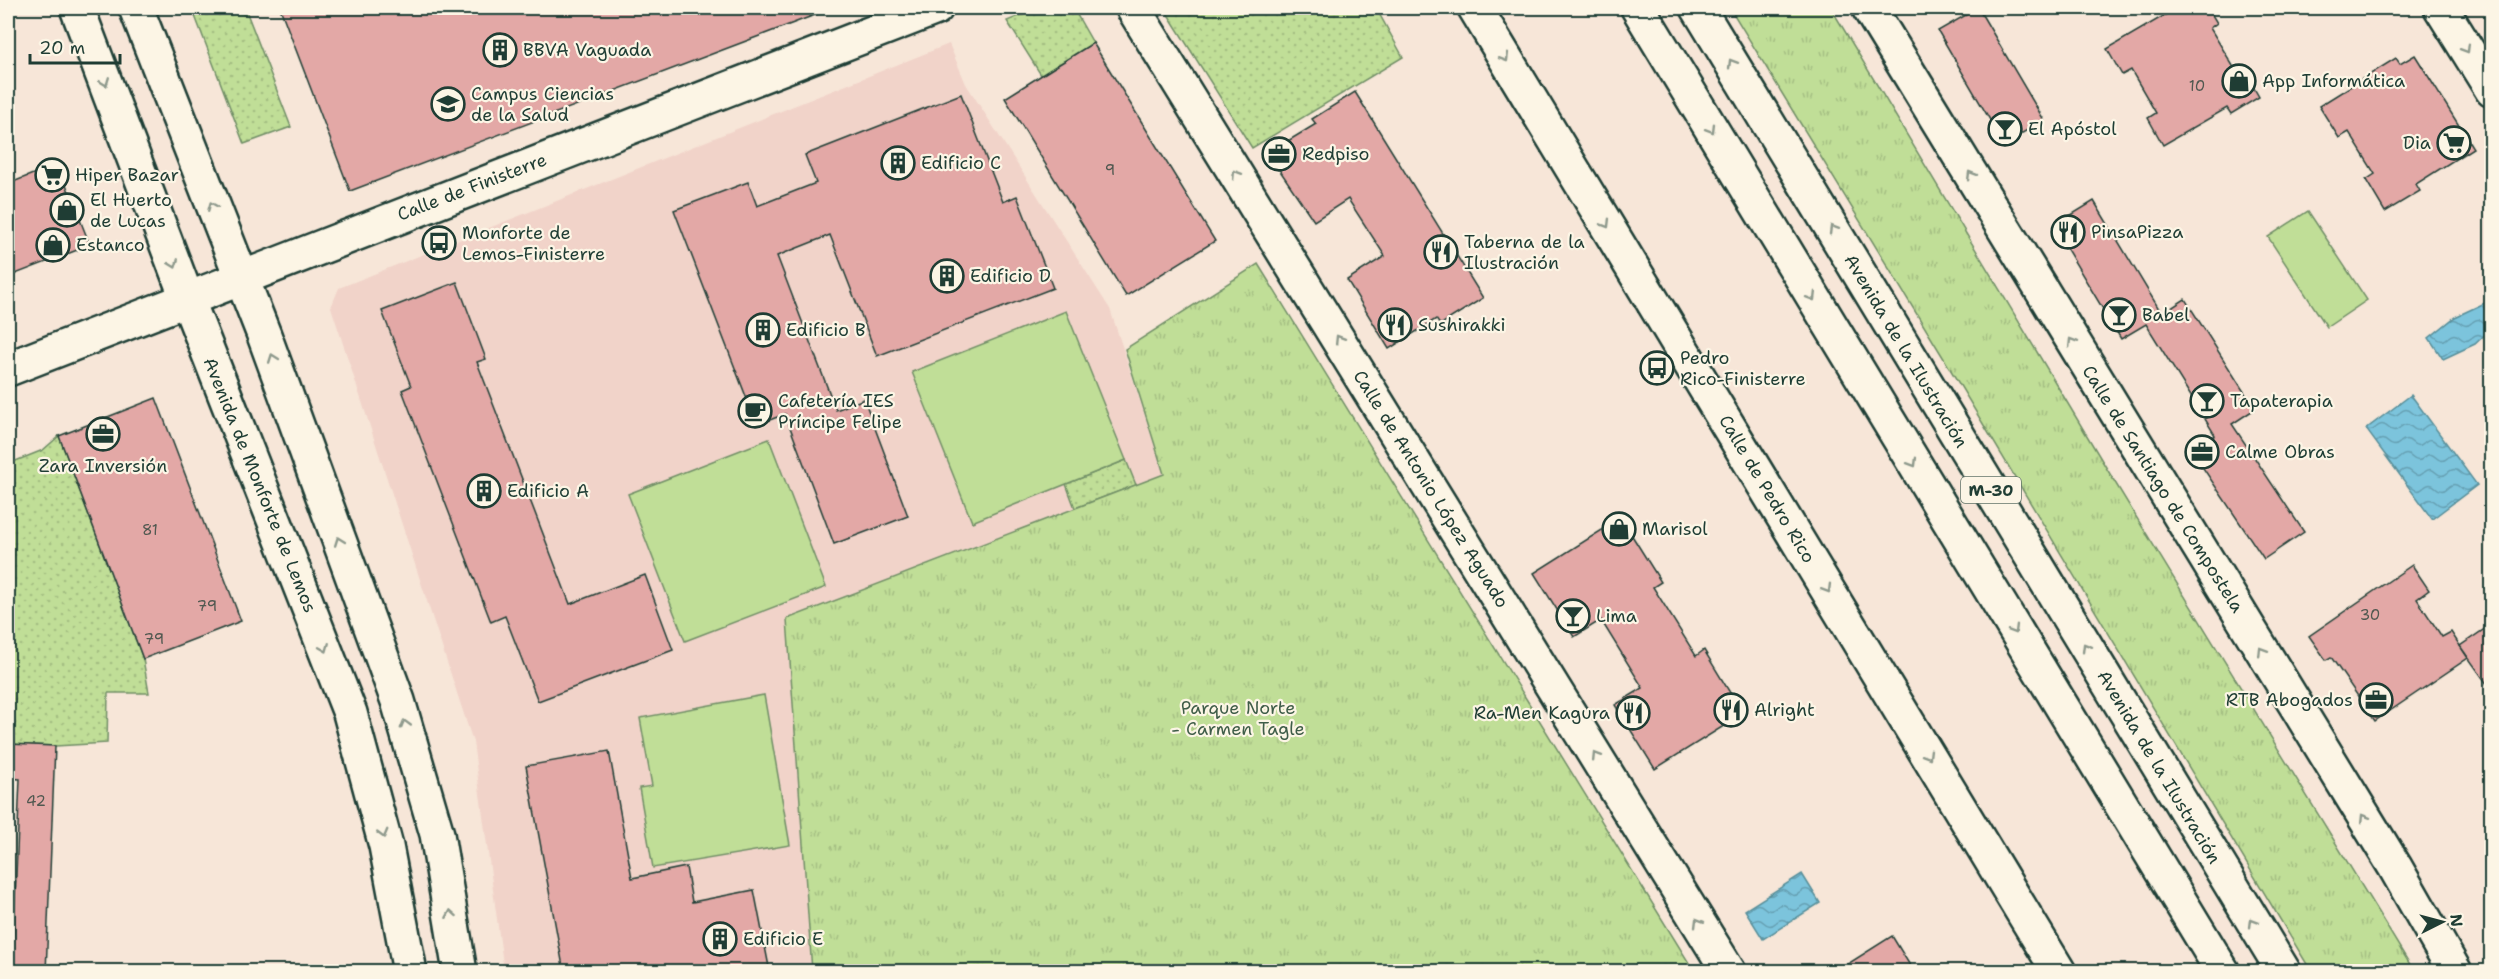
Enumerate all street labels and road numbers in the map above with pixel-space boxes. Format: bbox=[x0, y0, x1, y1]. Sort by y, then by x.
street label: Calle de Finisterre bbox=[394, 147, 550, 227]
street label: Avenida de la Ilustración bbox=[1839, 250, 1973, 452]
street label: Avenida de Monforte de Lemos bbox=[198, 354, 322, 616]
street label: Calle de Santiago de Compostela bbox=[2077, 361, 2249, 617]
street label: Calle de Antonio López Aguado bbox=[1348, 366, 1514, 612]
street label: Calle de Pedro Rico bbox=[1713, 411, 1821, 567]
road number: M-30 bbox=[1961, 477, 2021, 503]
street label: Avenida de la Ilustración bbox=[2092, 666, 2226, 868]

